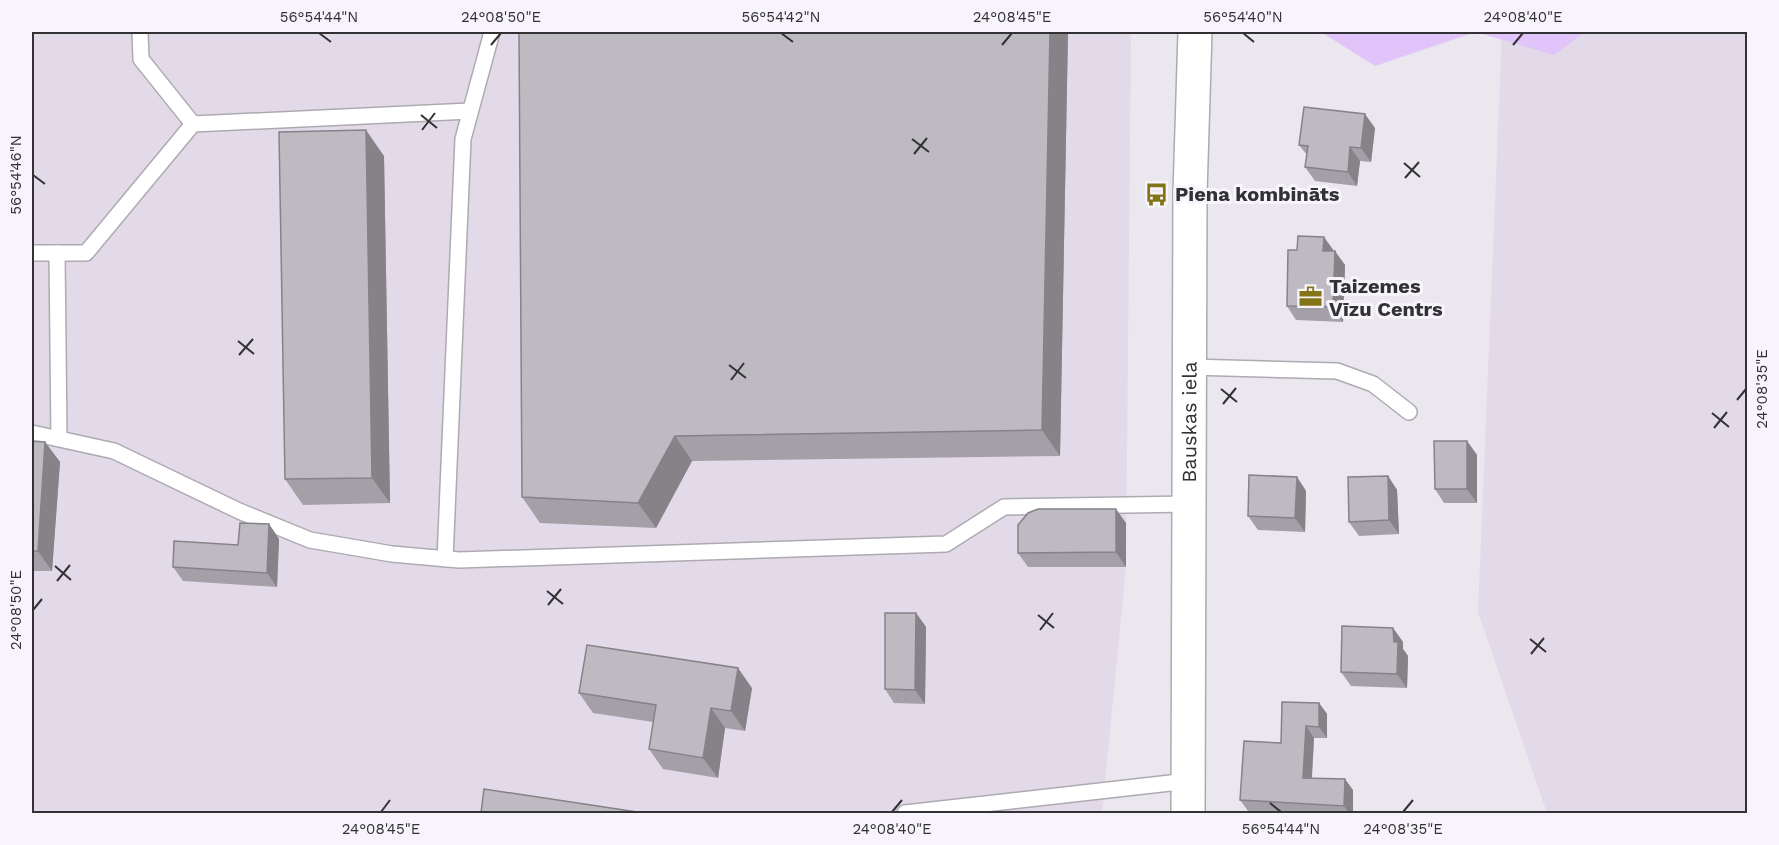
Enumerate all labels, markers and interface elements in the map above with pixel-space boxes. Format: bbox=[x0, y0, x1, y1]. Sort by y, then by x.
text: 56°54'44"N bbox=[280, 8, 358, 26]
text: 24°08'50"E bbox=[461, 8, 541, 26]
text: 56°54'42"N bbox=[741, 8, 821, 26]
text: 24°08'45"E bbox=[973, 8, 1051, 26]
text: 56°54'40"N bbox=[1203, 8, 1283, 26]
text: 24°08'40"E bbox=[1483, 8, 1563, 26]
text: 56°54'46"N bbox=[7, 135, 25, 215]
bus stop icon: Piena kombināts bbox=[1144, 181, 1170, 207]
place label: Piena kombināts bbox=[1175, 182, 1340, 206]
place label: Taizemes Vīzu Centrs bbox=[1329, 274, 1443, 321]
office icon: Taizemes Vīzu Centrs bbox=[1298, 284, 1324, 310]
text: 24°08'35"E bbox=[1753, 349, 1771, 429]
street label: Bauskas iela bbox=[1177, 361, 1201, 483]
text: 24°08'50"E bbox=[7, 570, 25, 650]
text: 24°08'45"E bbox=[342, 820, 420, 838]
text: 24°08'40"E bbox=[852, 820, 932, 838]
text: 56°54'44"N bbox=[1242, 820, 1320, 838]
text: 24°08'35"E bbox=[1363, 820, 1443, 838]

